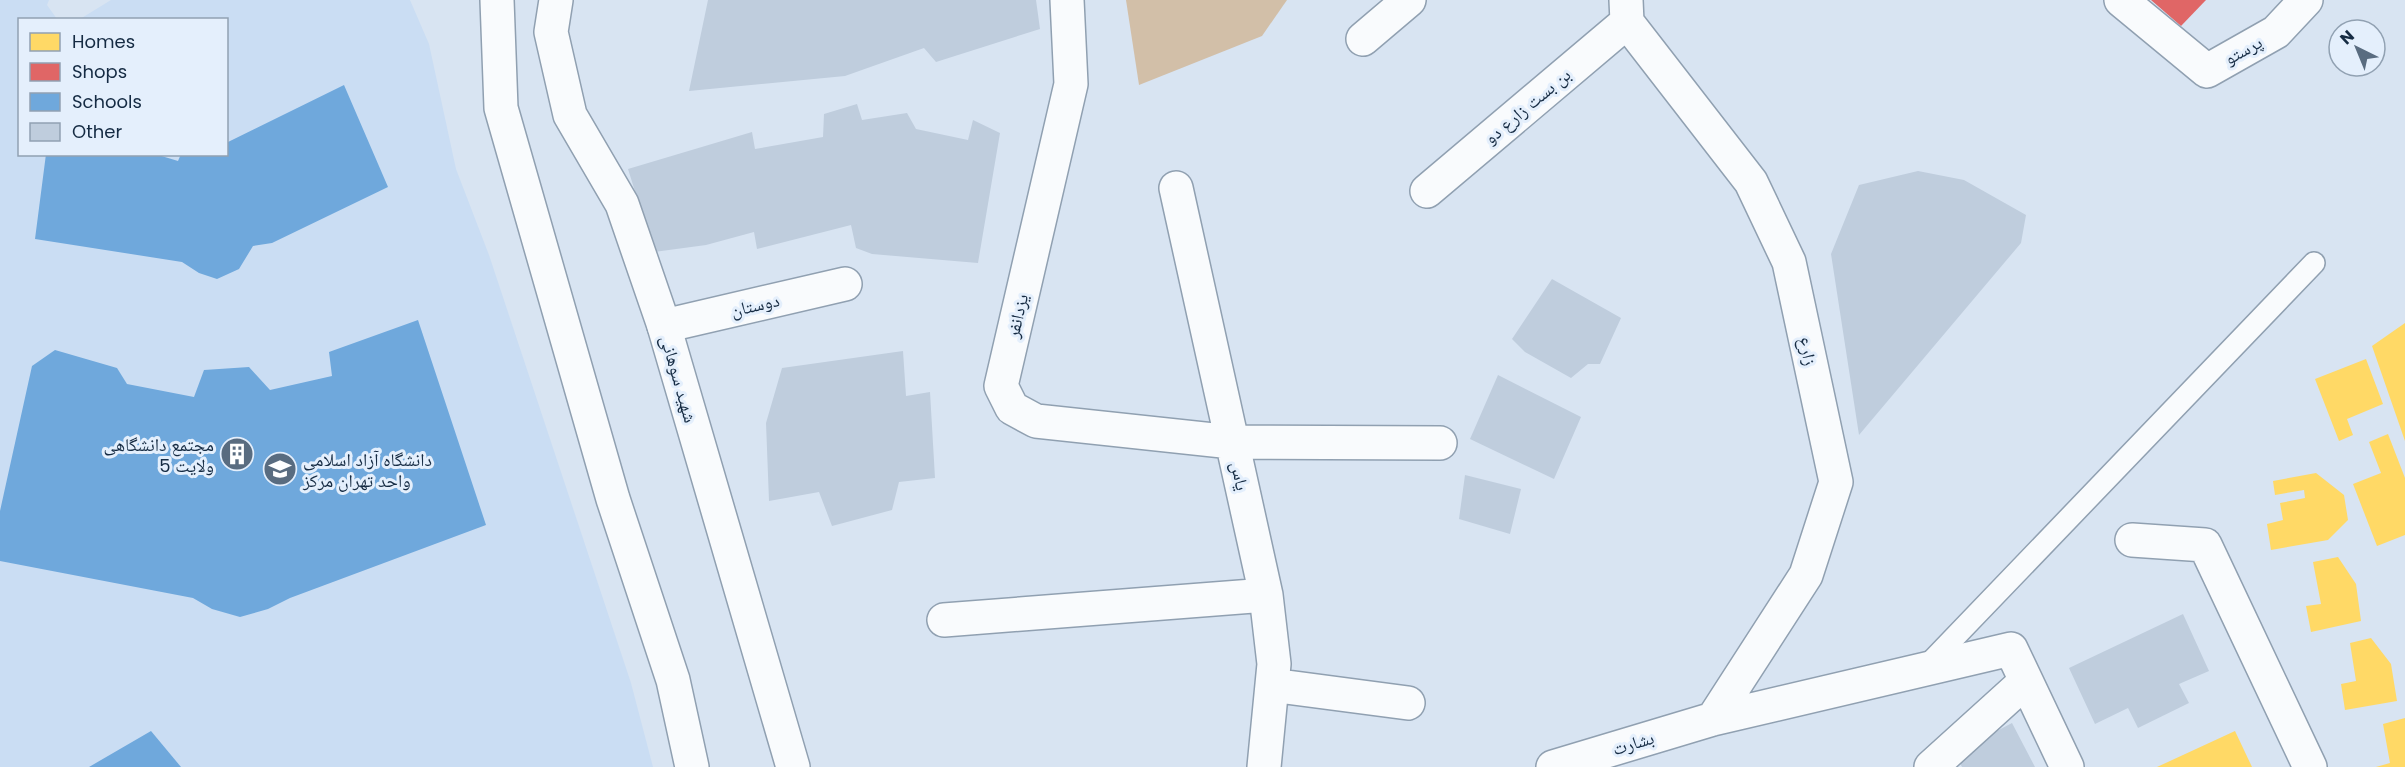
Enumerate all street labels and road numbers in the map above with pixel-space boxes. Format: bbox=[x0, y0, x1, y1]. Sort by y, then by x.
street label: پرستو bbox=[2219, 29, 2267, 71]
street label: بن بست زارع دو bbox=[1478, 62, 1576, 150]
street label: دوستان bbox=[728, 287, 782, 323]
street label: یزدانفر bbox=[1000, 292, 1034, 341]
street label: شهید سوهانی bbox=[655, 332, 703, 426]
street label: زارع bbox=[1793, 334, 1823, 368]
street label: یاس bbox=[1225, 459, 1255, 493]
street label: بشارت bbox=[1609, 725, 1657, 761]

